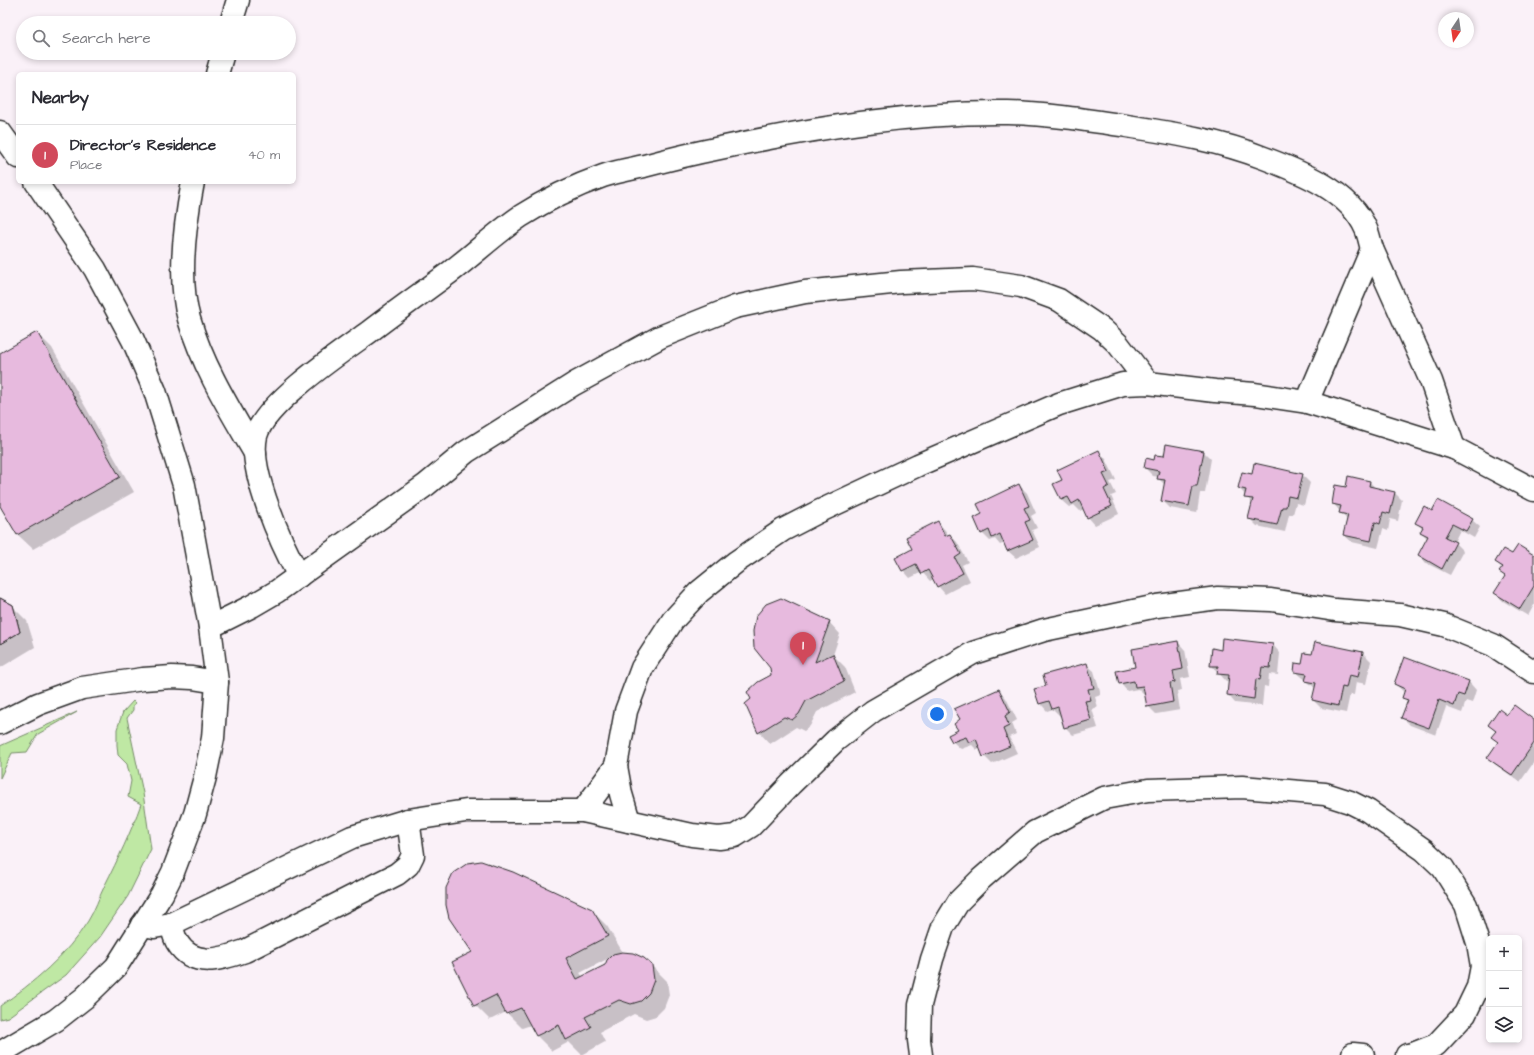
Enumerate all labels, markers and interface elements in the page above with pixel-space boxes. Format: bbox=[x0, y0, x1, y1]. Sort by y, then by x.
north arrow bbox=[1438, 12, 1474, 48]
search box bbox=[16, 16, 296, 60]
icon: search bbox=[30, 27, 52, 49]
text: Search here bbox=[62, 28, 151, 49]
text: Nearby bbox=[32, 86, 89, 110]
text: Director's Residence bbox=[70, 135, 216, 156]
text: 1 bbox=[44, 146, 46, 164]
text: 40 m bbox=[248, 146, 280, 164]
text: Place bbox=[70, 156, 102, 174]
pin: 1 bbox=[790, 632, 816, 665]
your location bbox=[927, 704, 947, 724]
map controls bbox=[1486, 935, 1522, 1043]
button: + bbox=[1486, 935, 1522, 971]
button: − bbox=[1486, 971, 1522, 1007]
button: layers bbox=[1486, 1007, 1522, 1043]

